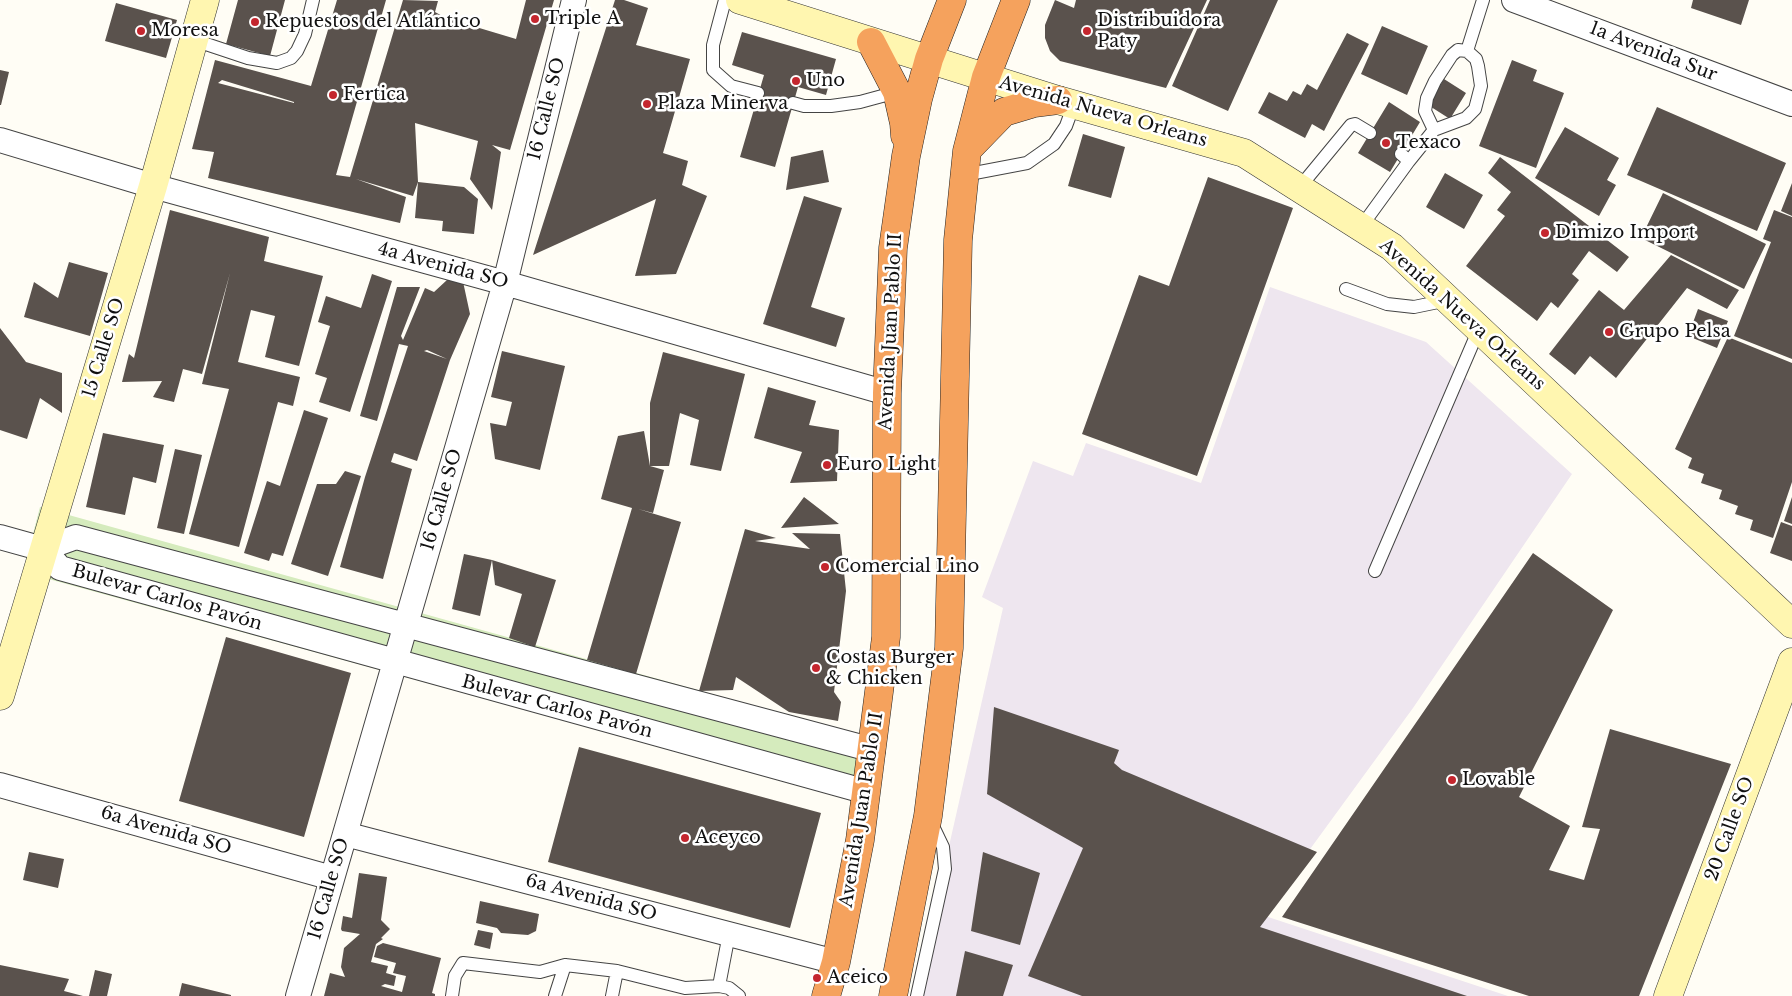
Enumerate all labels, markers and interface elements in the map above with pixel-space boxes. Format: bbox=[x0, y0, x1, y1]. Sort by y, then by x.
place label: Triple A bbox=[545, 8, 620, 30]
place label: Distribuidora Paty bbox=[1097, 10, 1221, 52]
place label: Repuestos del Atlántico bbox=[265, 11, 481, 33]
marker: Triple A bbox=[529, 13, 541, 25]
marker: Repuestos del Atlántico bbox=[249, 16, 261, 28]
street label: 1a Avenida Sur bbox=[1586, 18, 1720, 86]
place label: Moresa bbox=[151, 20, 219, 42]
marker: Moresa bbox=[135, 25, 147, 37]
marker: Distribuidora Paty bbox=[1081, 25, 1093, 37]
street label: 16 Calle SO bbox=[524, 55, 570, 163]
place label: Uno bbox=[806, 70, 845, 92]
street label: Avenida Nueva Orleans bbox=[996, 72, 1210, 152]
marker: Uno bbox=[790, 75, 802, 87]
place label: Fertica bbox=[343, 84, 406, 106]
marker: Fertica bbox=[327, 89, 339, 101]
place label: Plaza Minerva bbox=[657, 93, 788, 115]
marker: Plaza Minerva bbox=[641, 98, 653, 110]
place label: Texaco bbox=[1396, 132, 1461, 154]
marker: Texaco bbox=[1380, 137, 1392, 149]
place label: Dimizo Import bbox=[1555, 222, 1696, 244]
marker: Dimizo Import bbox=[1539, 227, 1551, 239]
street label: Avenida Juan Pablo II bbox=[875, 233, 907, 431]
street label: Avenida Nueva Orleans bbox=[1375, 235, 1549, 395]
street label: 4a Avenida SO bbox=[376, 238, 510, 294]
street label: 15 Calle SO bbox=[79, 295, 129, 401]
place label: Grupo Pelsa bbox=[1619, 321, 1731, 343]
marker: Grupo Pelsa bbox=[1603, 326, 1615, 338]
street label: 16 Calle SO bbox=[417, 447, 467, 553]
place label: Euro Light bbox=[837, 454, 937, 476]
marker: Euro Light bbox=[821, 459, 833, 471]
place label: Comercial Lino bbox=[835, 556, 979, 578]
street label: Bulevar Carlos Pavón bbox=[69, 561, 265, 635]
marker: Comercial Lino bbox=[819, 561, 831, 573]
place label: Costas Burger & Chicken bbox=[826, 647, 954, 690]
marker: Costas Burger & Chicken bbox=[810, 662, 822, 674]
street label: Bulevar Carlos Pavón bbox=[459, 671, 655, 743]
street label: Avenida Juan Pablo II bbox=[836, 711, 888, 909]
place label: Lovable bbox=[1462, 769, 1535, 791]
marker: Lovable bbox=[1446, 774, 1458, 786]
street label: 20 Calle SO bbox=[1701, 774, 1759, 884]
street label: 6a Avenida SO bbox=[98, 802, 234, 860]
place label: Aceyco bbox=[695, 827, 761, 849]
marker: Aceyco bbox=[679, 832, 691, 844]
street label: 16 Calle SO bbox=[304, 836, 354, 942]
street label: 6a Avenida SO bbox=[523, 870, 659, 926]
place label: Aceico bbox=[827, 967, 888, 989]
marker: Aceico bbox=[811, 972, 823, 984]

